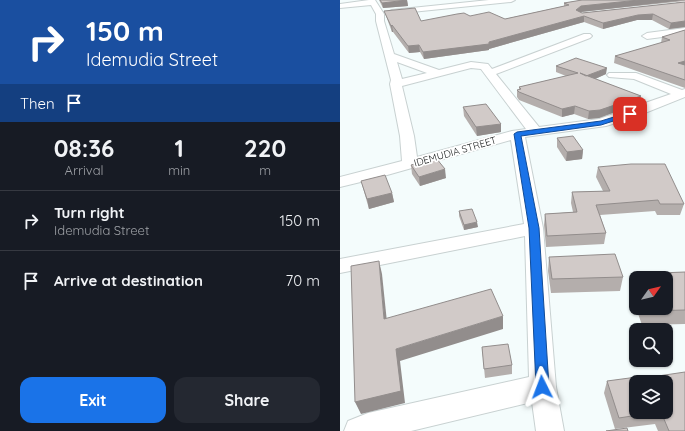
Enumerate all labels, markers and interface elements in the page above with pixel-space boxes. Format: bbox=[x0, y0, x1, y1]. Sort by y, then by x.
text: 150 m bbox=[86, 13, 164, 48]
icon: right bbox=[20, 16, 72, 68]
text: Idemudia Street bbox=[86, 48, 218, 71]
icon: arrive bbox=[63, 92, 85, 114]
text: Then bbox=[20, 94, 55, 113]
pin bbox=[613, 97, 647, 131]
icon: arrive bbox=[619, 103, 641, 125]
text: 08:36 bbox=[54, 133, 114, 163]
text: 1 bbox=[175, 133, 184, 163]
text: 220 bbox=[244, 133, 286, 163]
street label: IDEMUDIA STREET bbox=[412, 133, 498, 170]
text: Arrival bbox=[65, 162, 104, 178]
text: min bbox=[168, 162, 190, 178]
text: m bbox=[259, 162, 271, 178]
text: Turn right bbox=[54, 203, 125, 222]
icon: right bbox=[20, 210, 42, 232]
text: 150 m bbox=[280, 211, 320, 230]
text: Idemudia Street bbox=[54, 222, 149, 238]
icon: arrive bbox=[20, 270, 42, 292]
text: Arrive at destination bbox=[54, 271, 203, 290]
text: 70 m bbox=[286, 271, 320, 290]
north arrow bbox=[629, 271, 673, 315]
map controls bbox=[629, 271, 673, 419]
button: search bbox=[629, 323, 673, 367]
position arrow bbox=[521, 366, 563, 408]
button: layers bbox=[629, 375, 673, 419]
button: Exit bbox=[20, 377, 166, 423]
button: Share bbox=[174, 377, 320, 423]

